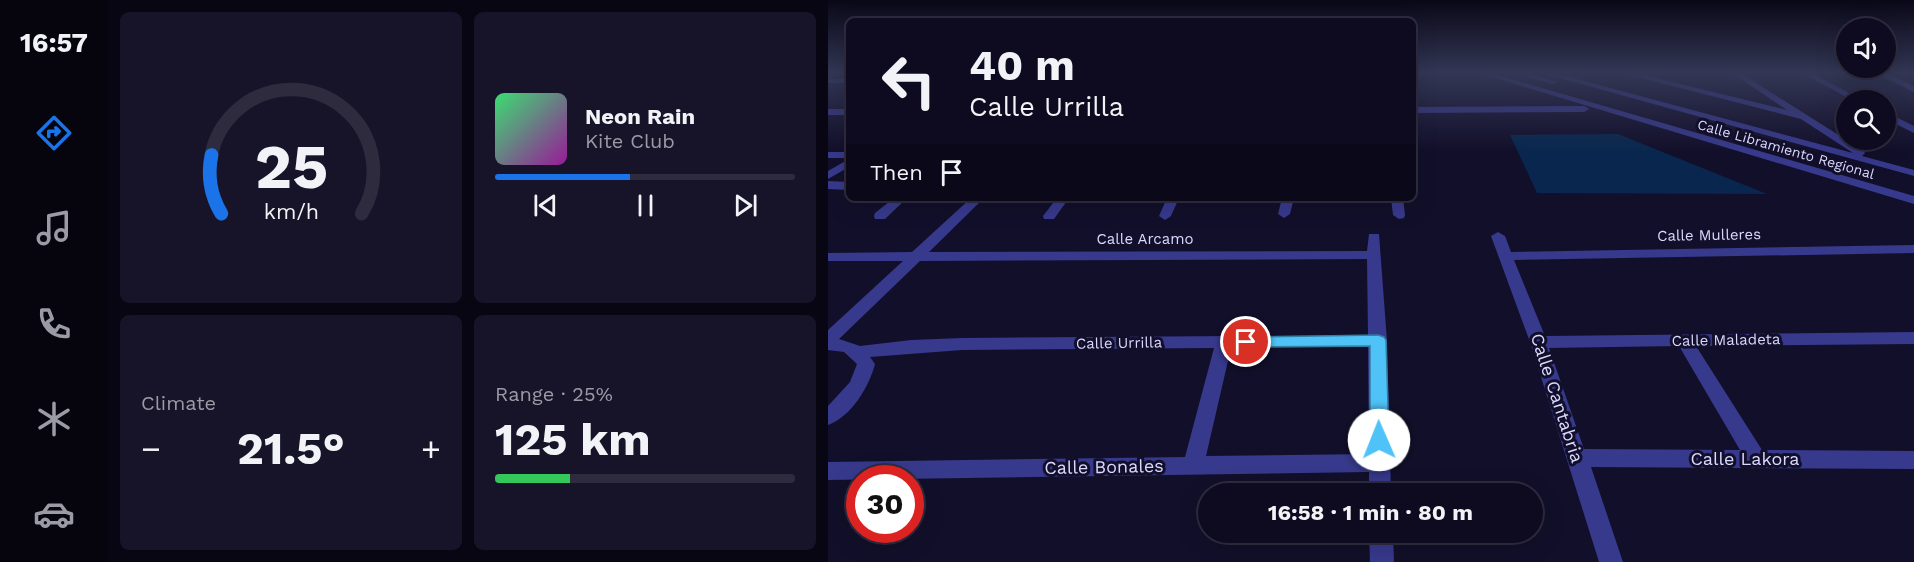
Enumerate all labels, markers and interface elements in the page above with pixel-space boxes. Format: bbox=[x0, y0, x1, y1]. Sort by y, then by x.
map controls bbox=[1836, 18, 1896, 150]
button: sound bbox=[1836, 18, 1896, 78]
text: 16:57 bbox=[20, 27, 88, 59]
text: 40 m bbox=[969, 41, 1075, 90]
icon: left bbox=[870, 42, 948, 120]
button: search bbox=[1836, 90, 1896, 150]
text: Calle Urrilla bbox=[969, 91, 1124, 123]
text: Neon Rain bbox=[585, 104, 695, 129]
icon: directions bbox=[33, 112, 75, 154]
street label: Calle Libramiento Regional bbox=[1696, 116, 1877, 182]
text: Kite Club bbox=[585, 129, 675, 153]
text: 25 bbox=[254, 131, 328, 204]
icon: arrive bbox=[935, 156, 968, 189]
text: Then bbox=[870, 160, 923, 185]
icon: previous bbox=[529, 189, 562, 222]
icon: pause bbox=[629, 189, 662, 222]
icon: next bbox=[729, 189, 762, 222]
text: km/h bbox=[263, 200, 319, 225]
icon: music bbox=[33, 207, 75, 249]
street label: Calle Mulleres bbox=[1657, 225, 1761, 245]
street label: Calle Arcamo bbox=[1096, 230, 1194, 248]
icon: phone bbox=[33, 303, 75, 345]
pin bbox=[1220, 316, 1271, 367]
icon: arrive bbox=[1229, 325, 1262, 358]
street label: Calle Cantabria bbox=[1527, 330, 1588, 465]
street label: Calle Maladeta bbox=[1672, 330, 1781, 350]
street label: Calle Urrilla bbox=[1076, 333, 1163, 353]
text: Range · 25% bbox=[495, 382, 613, 406]
text: Climate bbox=[141, 391, 216, 415]
icon: climate bbox=[33, 398, 75, 440]
position arrow bbox=[1347, 408, 1411, 472]
text: 125 km bbox=[495, 413, 651, 466]
text: 21.5° bbox=[237, 422, 345, 475]
text: − bbox=[141, 429, 161, 468]
text: + bbox=[421, 429, 441, 468]
street label: Calle Lakora bbox=[1691, 448, 1800, 469]
street label: Calle Bonales bbox=[1044, 455, 1164, 478]
speed limit sign: 30 bbox=[846, 465, 924, 543]
icon: car bbox=[33, 493, 75, 535]
text: 16:58 · 1 min · 80 m bbox=[1268, 500, 1473, 525]

